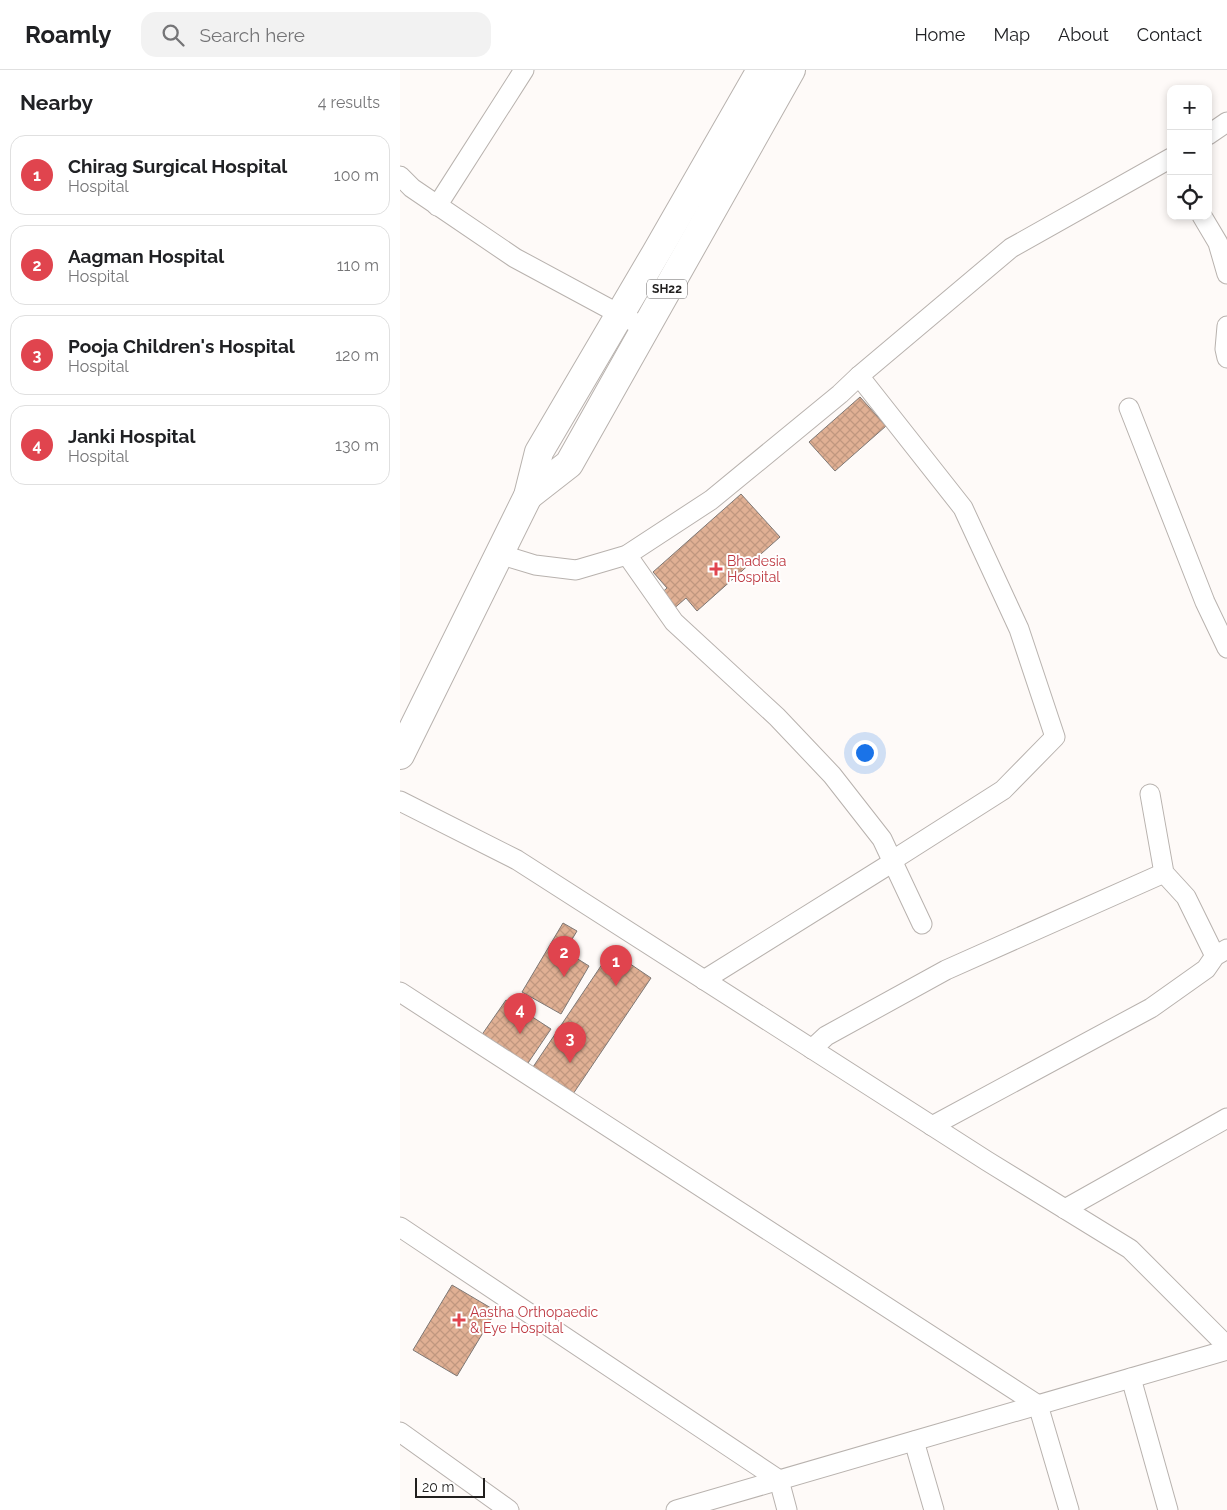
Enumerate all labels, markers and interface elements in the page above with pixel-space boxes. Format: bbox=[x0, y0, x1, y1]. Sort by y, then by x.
search box bbox=[141, 12, 491, 57]
text: Roamly bbox=[25, 20, 111, 49]
icon: search bbox=[159, 21, 187, 49]
text: Search here bbox=[199, 24, 305, 46]
text: Home bbox=[914, 24, 965, 45]
text: Map bbox=[993, 24, 1030, 45]
text: About bbox=[1058, 24, 1109, 45]
text: Contact bbox=[1137, 24, 1202, 45]
map controls bbox=[1167, 85, 1212, 220]
button: + bbox=[1167, 85, 1212, 130]
text: Nearby bbox=[20, 90, 93, 115]
text: 4 results bbox=[318, 93, 380, 112]
button: − bbox=[1167, 130, 1212, 175]
text: Chirag Surgical Hospital bbox=[68, 155, 287, 177]
text: 1 bbox=[33, 166, 41, 185]
text: 100 m bbox=[334, 166, 379, 185]
button: locate bbox=[1167, 175, 1212, 220]
text: Hospital bbox=[68, 177, 129, 196]
text: Aagman Hospital bbox=[68, 245, 224, 267]
text: 2 bbox=[32, 256, 42, 275]
text: 110 m bbox=[337, 256, 379, 275]
text: Hospital bbox=[68, 267, 129, 286]
road number: SH22 bbox=[647, 280, 687, 298]
text: Pooja Children's Hospital bbox=[68, 335, 295, 357]
text: 3 bbox=[33, 346, 41, 365]
text: 120 m bbox=[335, 346, 379, 365]
text: Hospital bbox=[68, 357, 129, 376]
text: Janki Hospital bbox=[68, 425, 196, 447]
text: 4 bbox=[32, 436, 42, 455]
text: 130 m bbox=[335, 436, 379, 455]
text: Hospital bbox=[68, 447, 129, 466]
place label: Bhadesia Hospital bbox=[727, 553, 787, 585]
marker: Bhadesia Hospital bbox=[709, 562, 723, 576]
your location bbox=[852, 740, 878, 766]
pin: 2 bbox=[548, 936, 580, 977]
pin: 1 bbox=[600, 945, 632, 986]
pin: 4 bbox=[504, 993, 536, 1034]
pin: 3 bbox=[554, 1022, 586, 1063]
place label: Aastha Orthopaedic & Eye Hospital bbox=[470, 1304, 599, 1336]
marker: Aastha Orthopaedic & Eye Hospital bbox=[452, 1313, 466, 1327]
scale bar bbox=[415, 1475, 485, 1498]
text: 20 m bbox=[422, 1479, 454, 1495]

